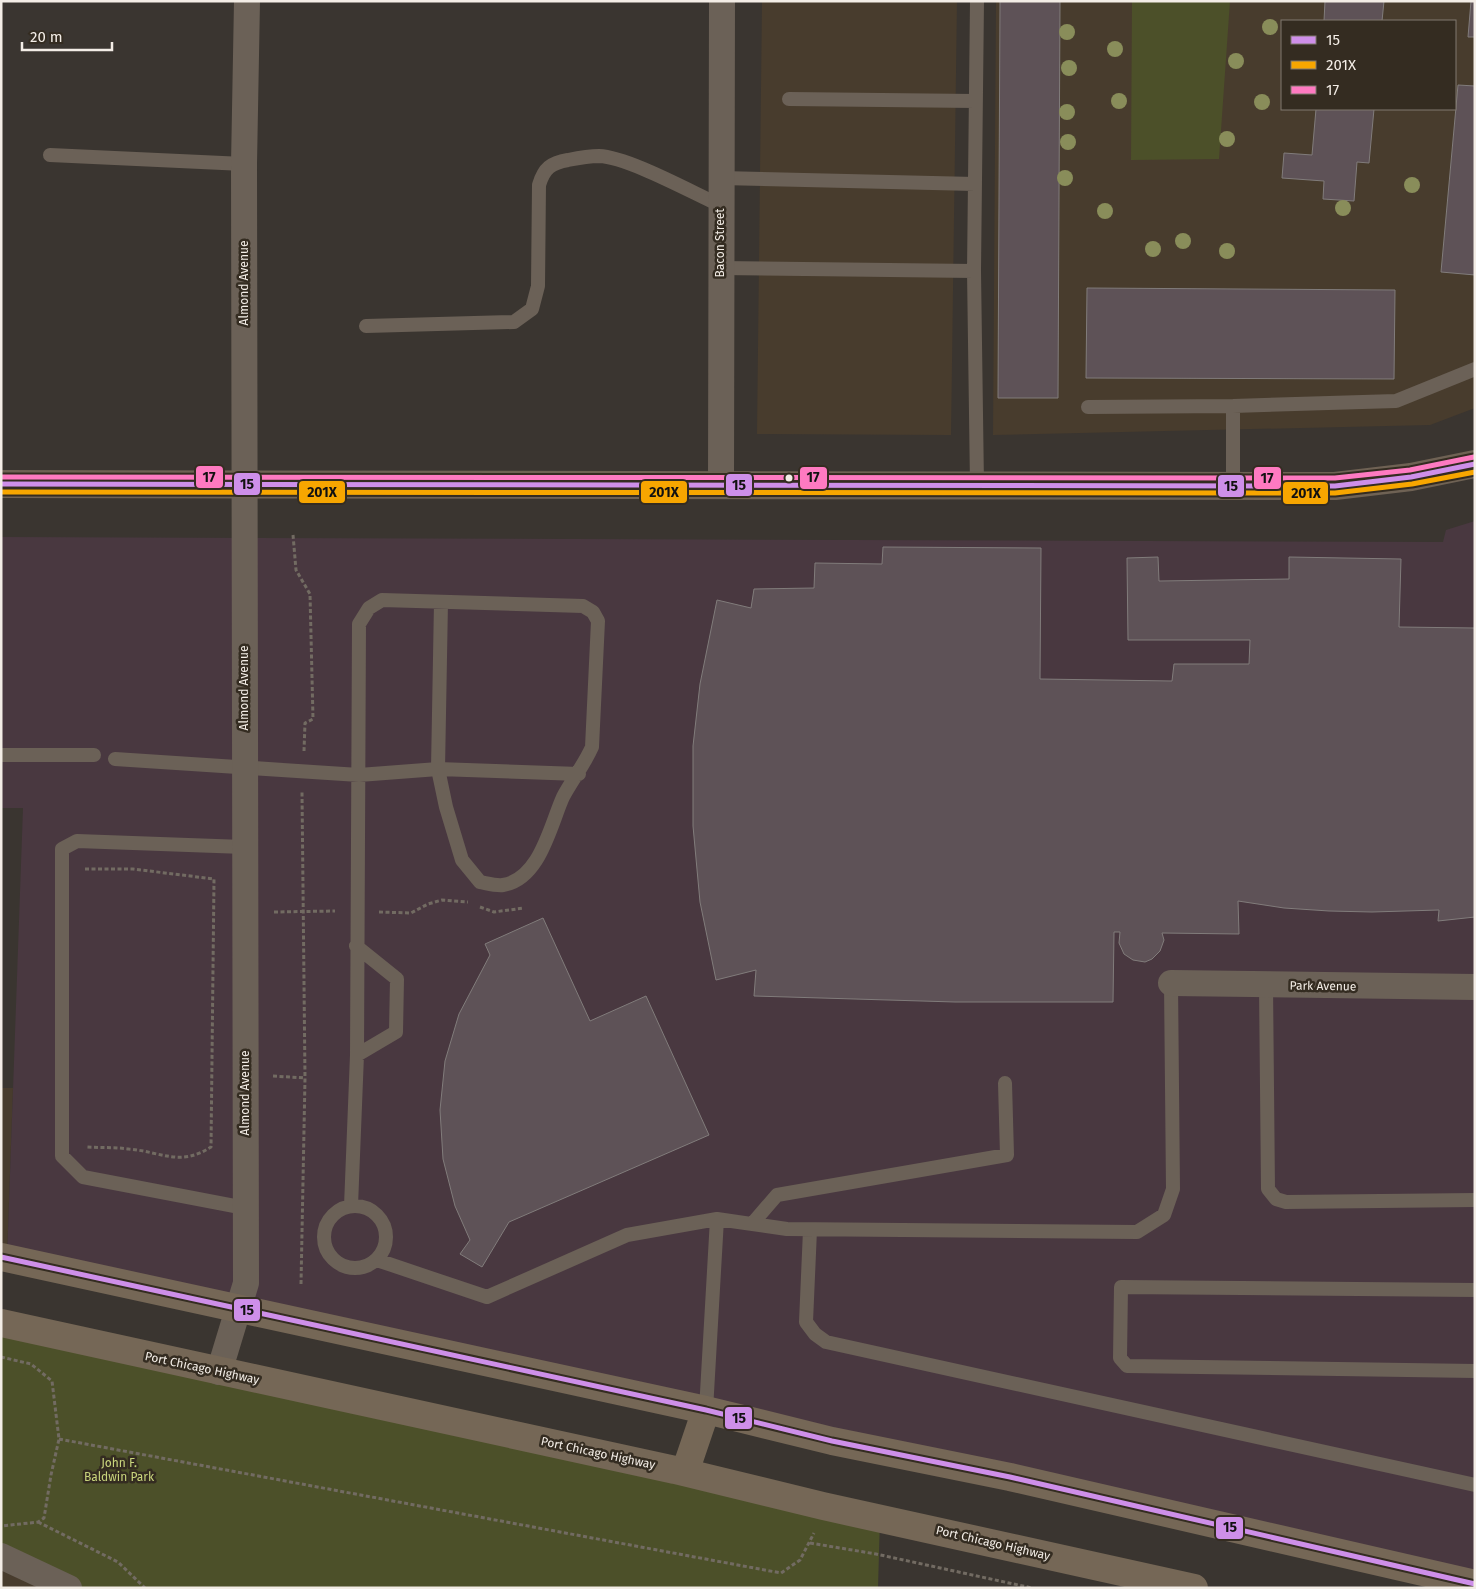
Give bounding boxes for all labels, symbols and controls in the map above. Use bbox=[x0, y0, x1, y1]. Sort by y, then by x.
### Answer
scale bar bbox=[22, 20, 112, 52]
legend bbox=[1281, 20, 1456, 110]
text: 20 m bbox=[30, 28, 63, 46]
text: 15 bbox=[1326, 31, 1340, 49]
text: 201X bbox=[1326, 56, 1357, 74]
text: 17 bbox=[1326, 81, 1339, 99]
street label: Bacon Street bbox=[713, 208, 727, 278]
street label: Almond Avenue bbox=[237, 241, 251, 325]
line badge: 17 bbox=[195, 465, 224, 489]
line badge: 17 bbox=[799, 466, 828, 490]
line badge: 17 bbox=[1253, 466, 1282, 490]
text: 17 bbox=[202, 469, 216, 486]
text: 17 bbox=[806, 469, 820, 486]
text: 17 bbox=[1260, 470, 1274, 487]
line badge: 15 bbox=[233, 472, 261, 496]
line badge: 15 bbox=[725, 473, 753, 497]
unlabelled marker bbox=[784, 473, 794, 483]
line badge: 15 bbox=[1217, 474, 1245, 498]
text: 15 bbox=[240, 476, 254, 493]
text: 15 bbox=[732, 477, 746, 494]
text: 15 bbox=[1224, 478, 1238, 495]
line badge: 201X bbox=[298, 480, 346, 504]
line badge: 201X bbox=[640, 480, 688, 504]
line badge: 201X bbox=[1282, 481, 1329, 505]
text: 201X bbox=[307, 484, 338, 501]
text: 201X bbox=[649, 484, 680, 501]
text: 201X bbox=[1291, 485, 1322, 502]
street label: Almond Avenue bbox=[237, 646, 251, 730]
street label: Park Avenue bbox=[1290, 978, 1356, 994]
street label: Almond Avenue bbox=[238, 1051, 252, 1135]
line badge: 15 bbox=[233, 1298, 261, 1322]
text: 15 bbox=[240, 1302, 254, 1319]
street label: Port Chicago Highway bbox=[144, 1349, 261, 1387]
line badge: 15 bbox=[724, 1406, 753, 1430]
text: 15 bbox=[732, 1410, 746, 1427]
street label: Port Chicago Highway bbox=[540, 1434, 657, 1472]
park label: John F. Baldwin Park bbox=[84, 1456, 155, 1484]
line badge: 15 bbox=[1215, 1516, 1244, 1540]
text: 15 bbox=[1223, 1519, 1237, 1536]
street label: Port Chicago Highway bbox=[935, 1523, 1051, 1563]

